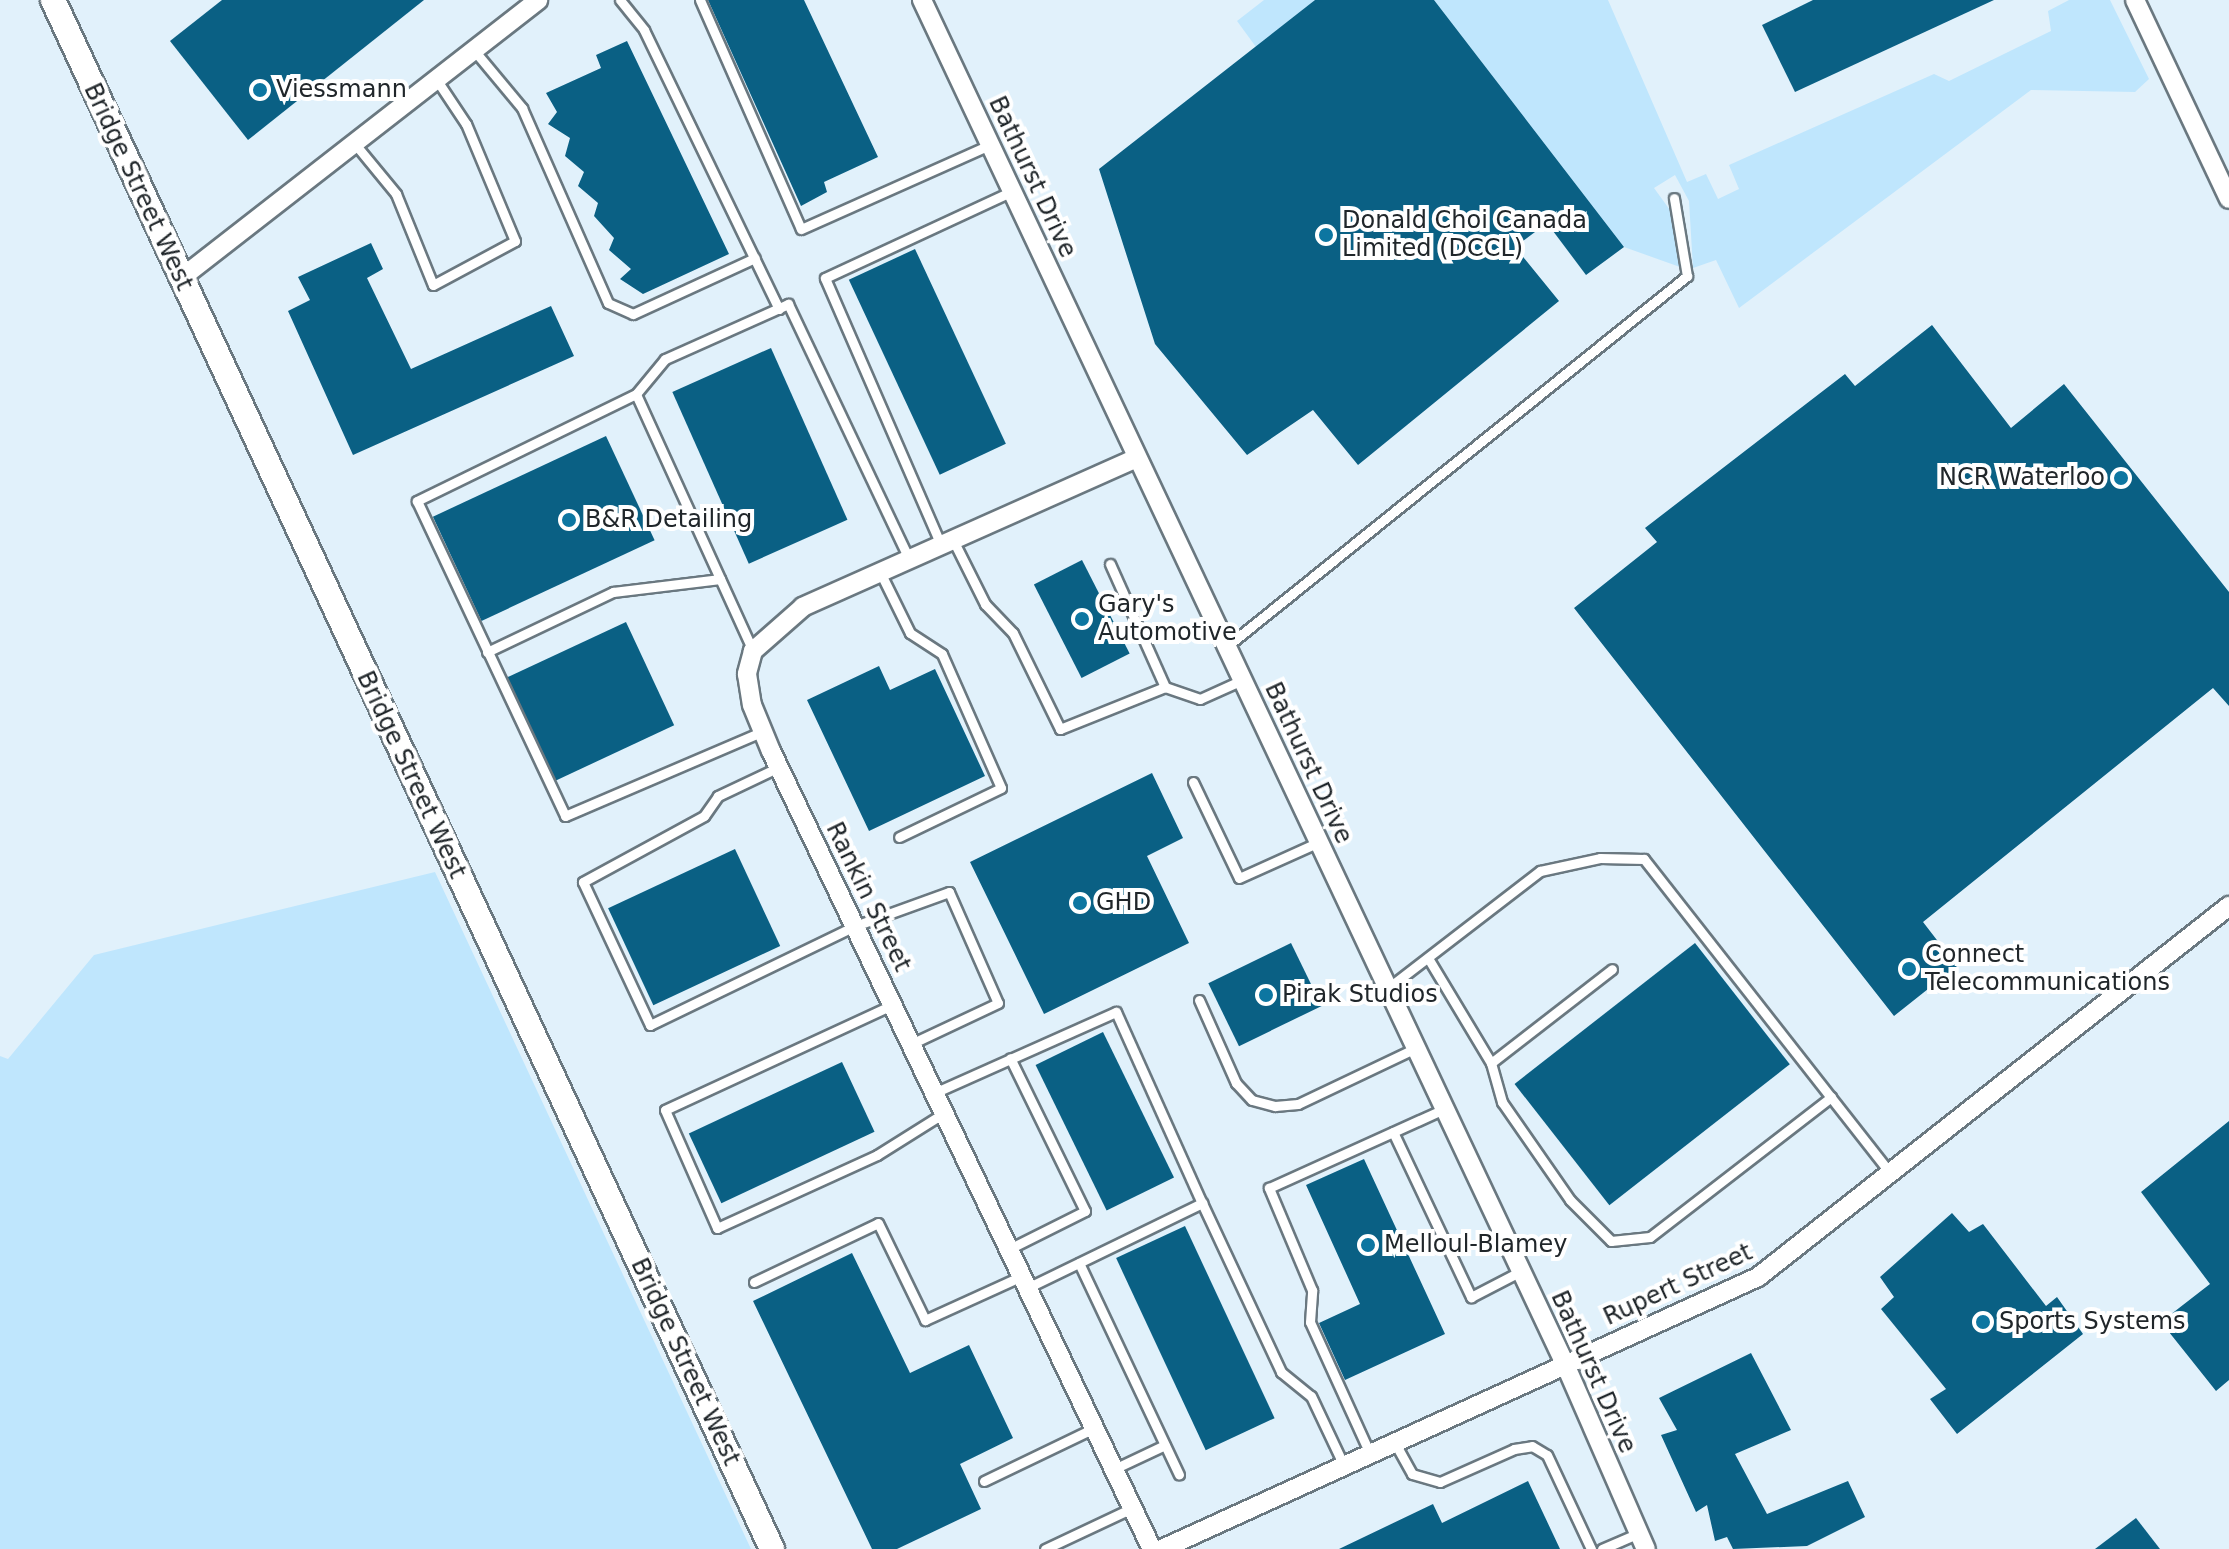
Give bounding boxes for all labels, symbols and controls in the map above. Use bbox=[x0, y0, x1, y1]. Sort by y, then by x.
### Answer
place label: Viessmann bbox=[276, 76, 407, 104]
street label: Bridge Street West bbox=[77, 79, 199, 295]
marker: Viessmann bbox=[251, 81, 269, 99]
street label: Bathurst Drive bbox=[982, 92, 1082, 262]
place label: Donald Choi Canada Limited (DCCL) bbox=[1342, 207, 1587, 263]
marker: Donald Choi Canada Limited (DCCL) bbox=[1317, 226, 1335, 244]
place label: NCR Waterloo bbox=[1939, 464, 2105, 492]
marker: NCR Waterloo bbox=[2112, 469, 2130, 487]
place label: B&R Detailing bbox=[585, 506, 752, 534]
marker: B&R Detailing bbox=[560, 511, 578, 529]
place label: Gary's Automotive bbox=[1098, 591, 1237, 647]
marker: Gary's Automotive bbox=[1073, 610, 1091, 628]
street label: Bridge Street West bbox=[350, 667, 472, 883]
street label: Bathurst Drive bbox=[1258, 678, 1358, 848]
street label: Rankin Street bbox=[819, 818, 917, 976]
place label: GHD bbox=[1096, 889, 1151, 917]
marker: GHD bbox=[1071, 894, 1089, 912]
place label: Connect Telecommunications bbox=[1925, 941, 2170, 997]
marker: Connect Telecommunications bbox=[1900, 960, 1918, 978]
place label: Pirak Studios bbox=[1282, 981, 1438, 1009]
marker: Pirak Studios bbox=[1257, 986, 1275, 1004]
place label: Melloul-Blamey bbox=[1384, 1231, 1567, 1259]
marker: Melloul-Blamey bbox=[1359, 1236, 1377, 1254]
street label: Rupert Street bbox=[1599, 1238, 1757, 1332]
street label: Bridge Street West bbox=[624, 1254, 746, 1470]
street label: Bathurst Drive bbox=[1544, 1286, 1642, 1458]
place label: Sports Systems bbox=[1999, 1308, 2186, 1336]
marker: Sports Systems bbox=[1974, 1313, 1992, 1331]

